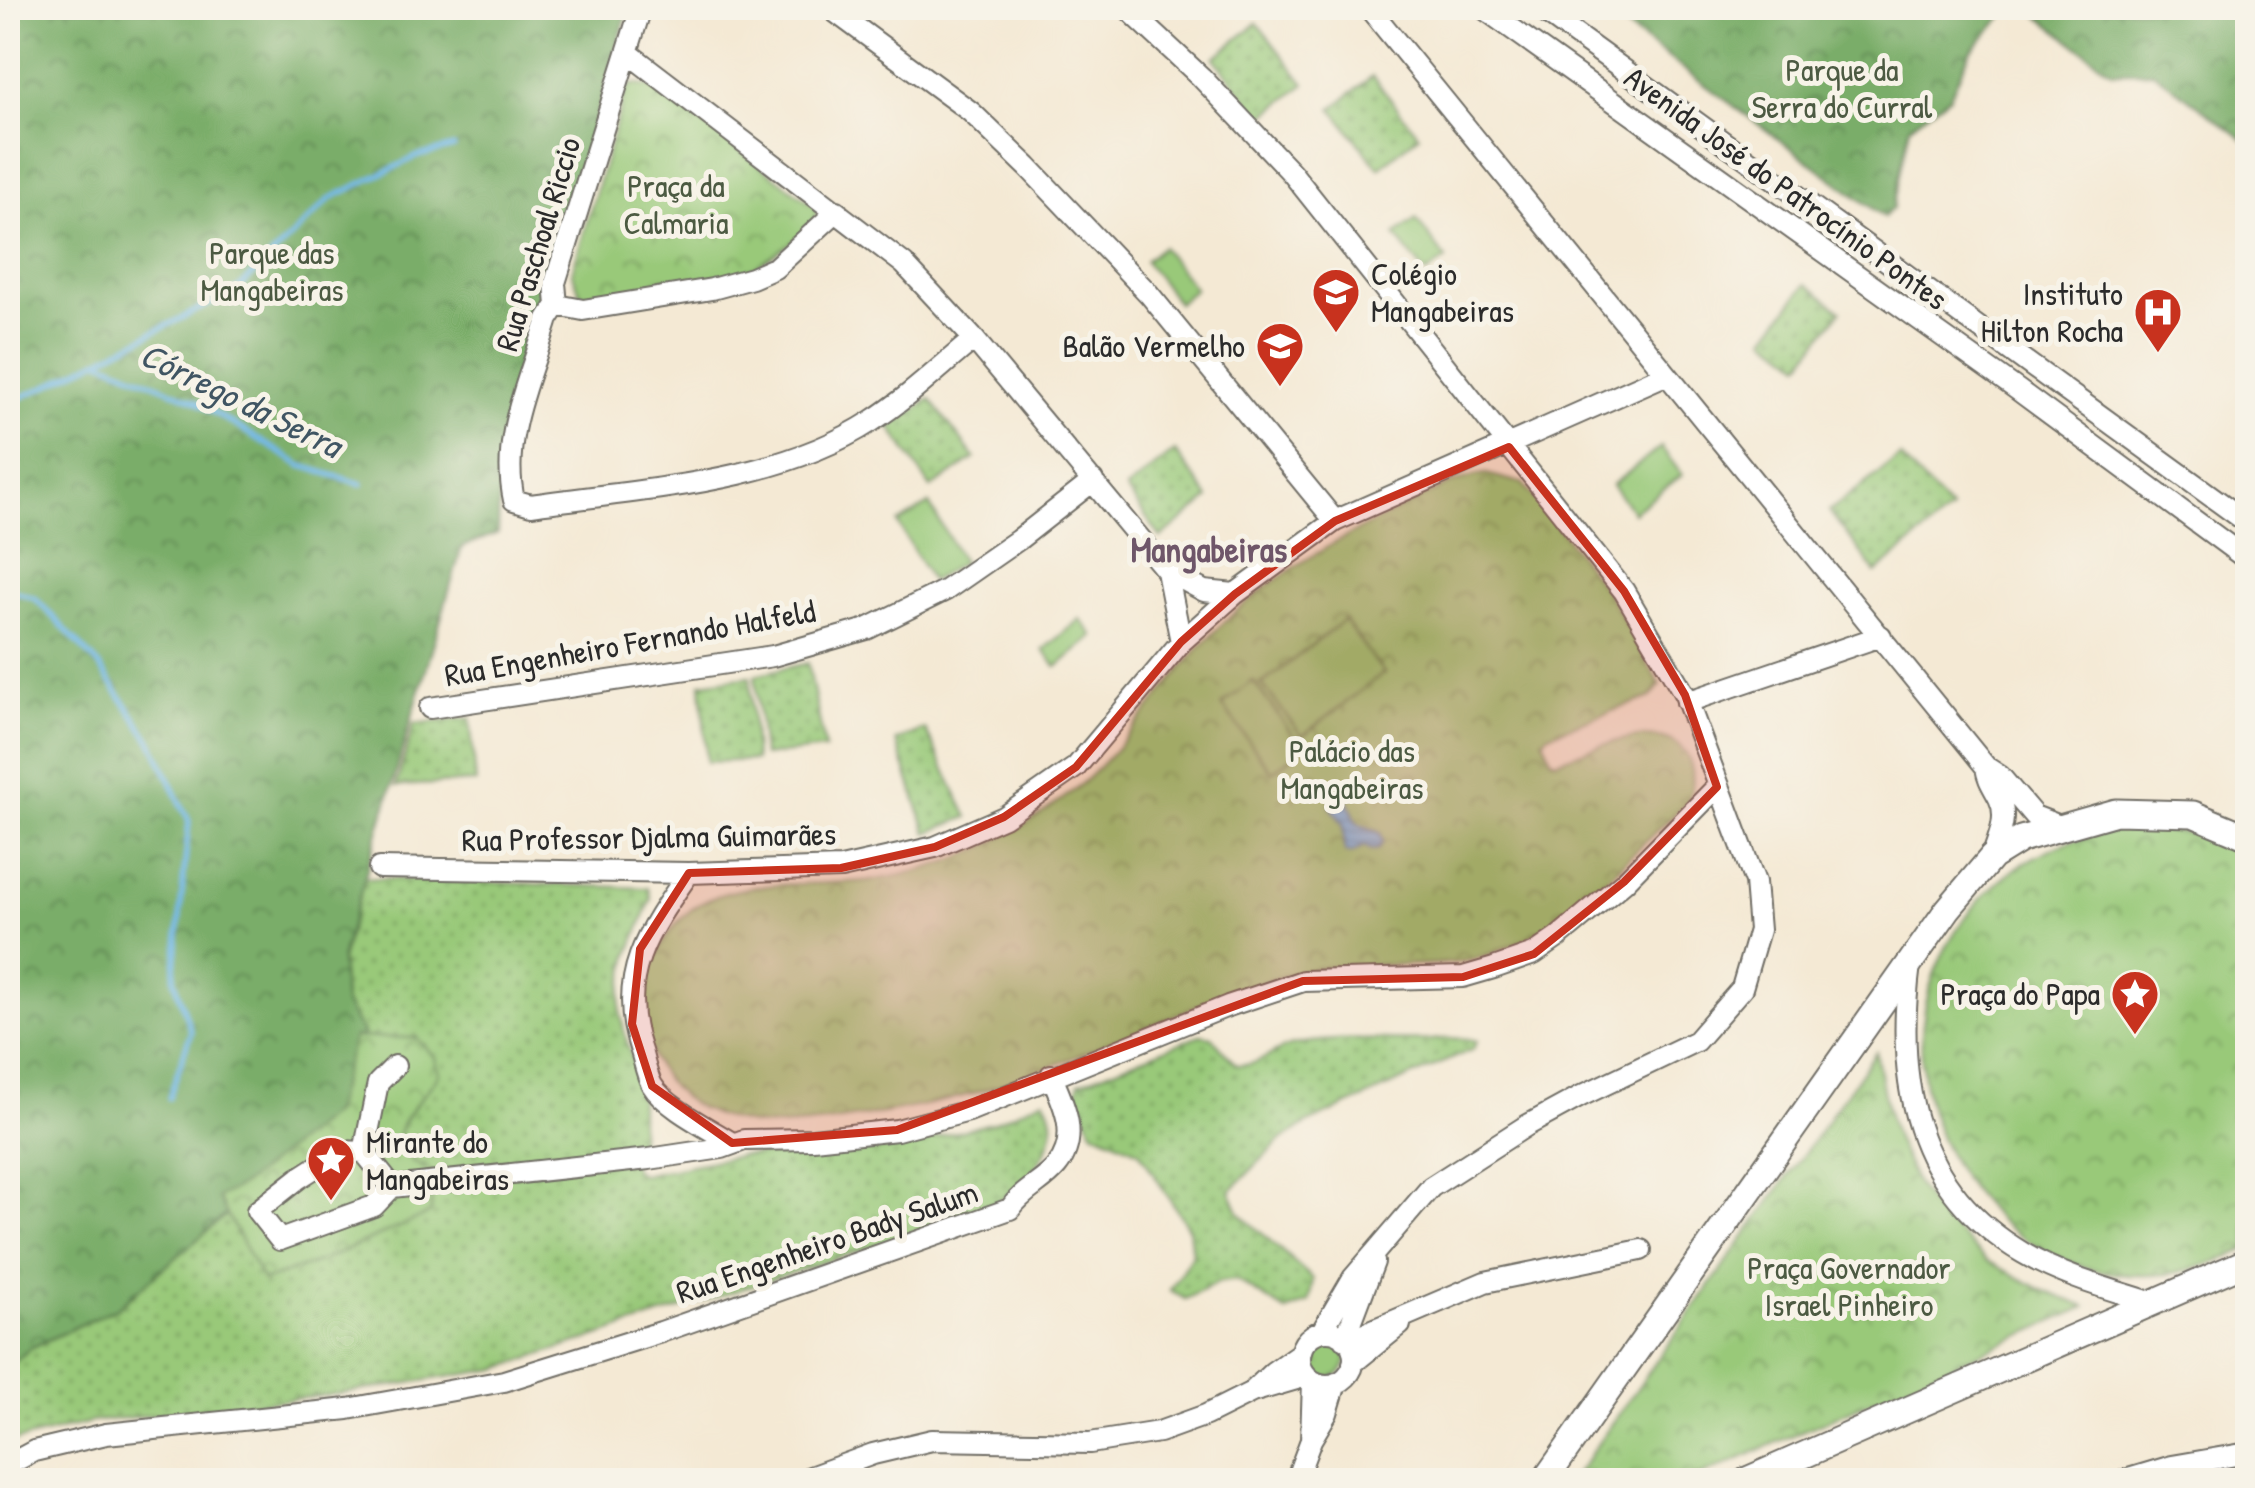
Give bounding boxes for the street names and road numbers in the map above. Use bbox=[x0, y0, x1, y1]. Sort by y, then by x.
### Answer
street label: Avenida José do Patrocínio Pontes bbox=[1616, 56, 1956, 319]
street label: Rua Paschoal Riccio bbox=[485, 132, 590, 356]
street label: Rua Engenheiro Fernando Halfeld bbox=[441, 589, 819, 696]
street label: Rua Professor Djalma Guimarães bbox=[462, 812, 836, 861]
street label: Rua Engenheiro Bady Salum bbox=[671, 1170, 983, 1313]

